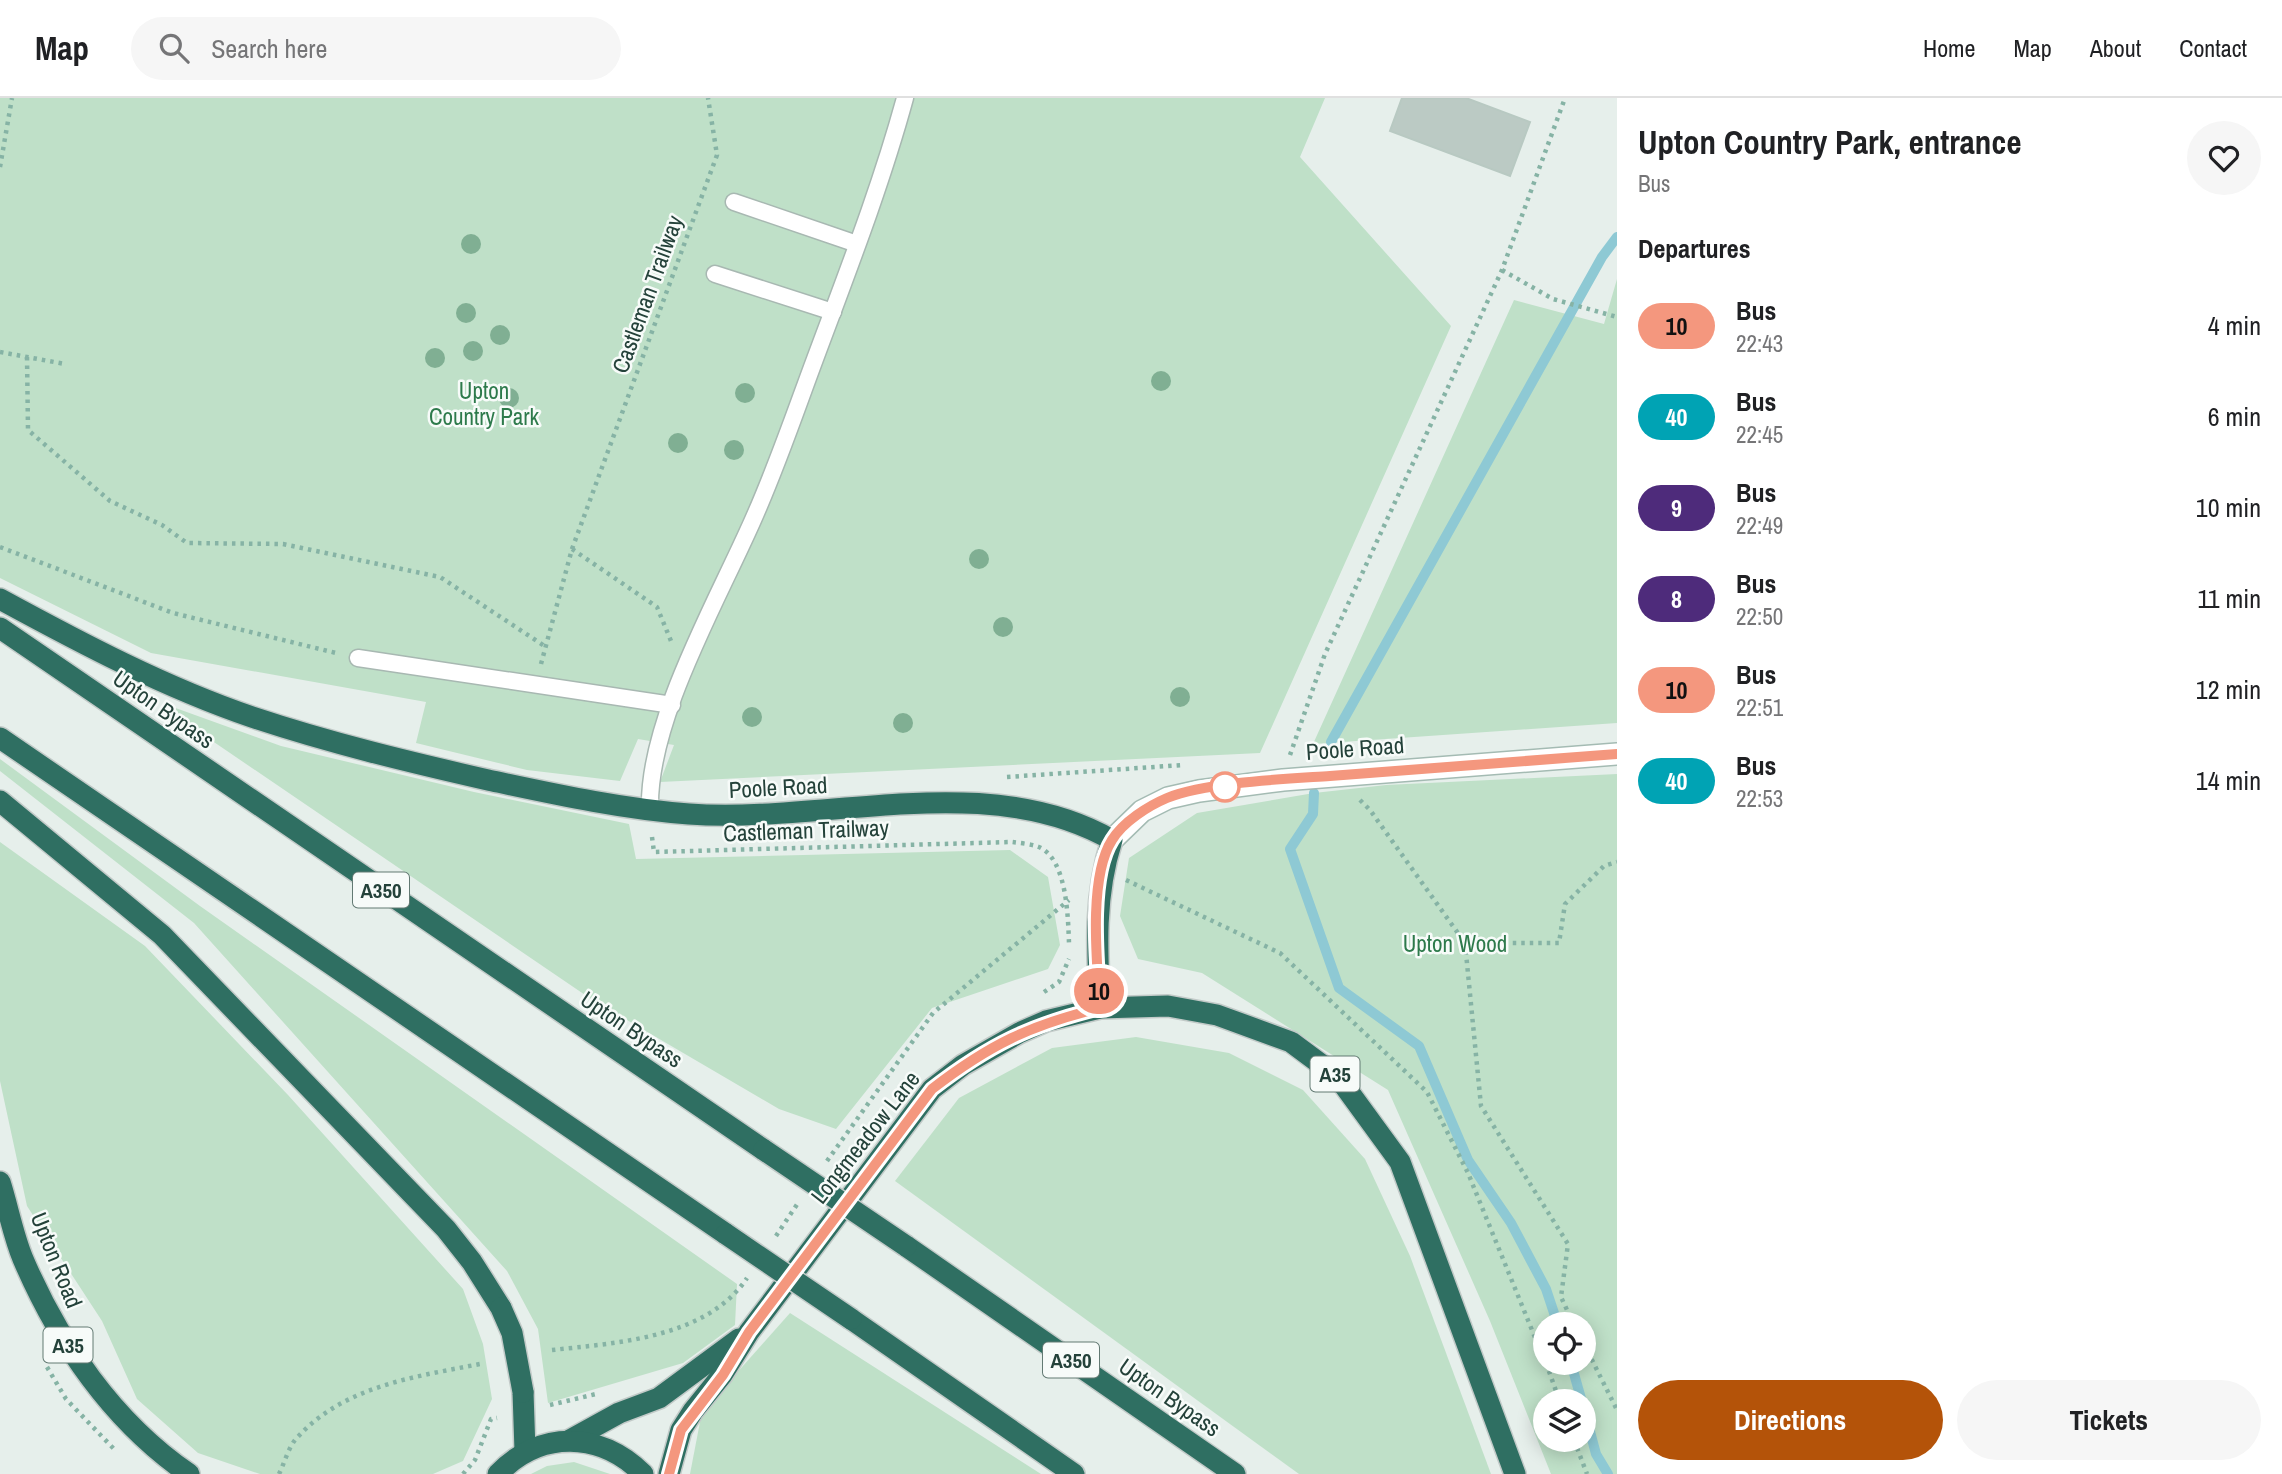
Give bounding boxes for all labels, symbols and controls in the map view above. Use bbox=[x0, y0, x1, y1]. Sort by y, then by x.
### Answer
search box bbox=[131, 17, 621, 80]
text: Map bbox=[35, 26, 89, 70]
icon: search bbox=[155, 29, 193, 67]
text: Search here bbox=[211, 31, 327, 66]
text: Home bbox=[1923, 32, 1975, 64]
text: Map bbox=[2013, 32, 2052, 64]
text: About bbox=[2090, 32, 2141, 64]
text: Contact bbox=[2179, 32, 2247, 64]
text: Upton Country Park, entrance bbox=[1638, 120, 2021, 164]
button: heart bbox=[2187, 121, 2261, 195]
text: Bus bbox=[1638, 168, 1671, 199]
street label: Castleman Trailway bbox=[604, 210, 690, 377]
text: Departures bbox=[1638, 231, 1751, 266]
text: Bus bbox=[1736, 293, 1776, 328]
text: 4 min bbox=[2208, 308, 2261, 343]
text: 10 bbox=[1666, 310, 1687, 342]
text: 22:43 bbox=[1736, 328, 1783, 359]
park label: Upton Country Park bbox=[429, 375, 540, 432]
text: Bus bbox=[1736, 384, 1776, 419]
text: 6 min bbox=[2208, 399, 2261, 434]
text: 40 bbox=[1666, 401, 1687, 433]
text: 22:45 bbox=[1736, 419, 1783, 450]
text: Bus bbox=[1736, 475, 1776, 510]
text: 10 min bbox=[2196, 490, 2261, 525]
text: 9 bbox=[1671, 492, 1682, 524]
text: 22:49 bbox=[1736, 510, 1783, 541]
text: Bus bbox=[1736, 566, 1776, 601]
text: 11 min bbox=[2197, 581, 2261, 616]
text: 8 bbox=[1671, 583, 1682, 615]
text: 22:50 bbox=[1736, 601, 1783, 632]
text: Bus bbox=[1736, 657, 1776, 692]
street label: Upton Bypass bbox=[107, 663, 221, 755]
text: 12 min bbox=[2196, 672, 2261, 707]
text: 10 bbox=[1666, 674, 1687, 706]
text: 22:51 bbox=[1736, 692, 1783, 723]
street label: Poole Road bbox=[1305, 729, 1405, 767]
text: Bus bbox=[1736, 748, 1776, 783]
text: 14 min bbox=[2196, 763, 2261, 798]
text: 40 bbox=[1666, 765, 1687, 797]
street label: Poole Road bbox=[728, 769, 828, 805]
unlabelled marker bbox=[1210, 772, 1240, 802]
text: 22:53 bbox=[1736, 783, 1783, 814]
street label: Castleman Trailway bbox=[723, 812, 890, 848]
road number: A350 bbox=[353, 872, 409, 908]
park label: Upton Wood bbox=[1403, 928, 1507, 959]
line badge: 10 bbox=[1068, 968, 1130, 1014]
text: 10 bbox=[1088, 975, 1110, 1007]
street label: Upton Bypass bbox=[575, 983, 689, 1075]
road number: A35 bbox=[1310, 1056, 1360, 1091]
street label: Longmeadow Lane bbox=[803, 1064, 927, 1210]
street label: Upton Road bbox=[24, 1208, 90, 1312]
map controls bbox=[1533, 1312, 1596, 1452]
button: locate bbox=[1533, 1312, 1596, 1375]
road number: A35 bbox=[43, 1328, 92, 1362]
road number: A350 bbox=[1043, 1342, 1099, 1378]
street label: Upton Bypass bbox=[1113, 1351, 1227, 1443]
button: Directions bbox=[1638, 1380, 1943, 1460]
button: Tickets bbox=[1957, 1380, 2261, 1460]
button: layers bbox=[1533, 1389, 1596, 1452]

